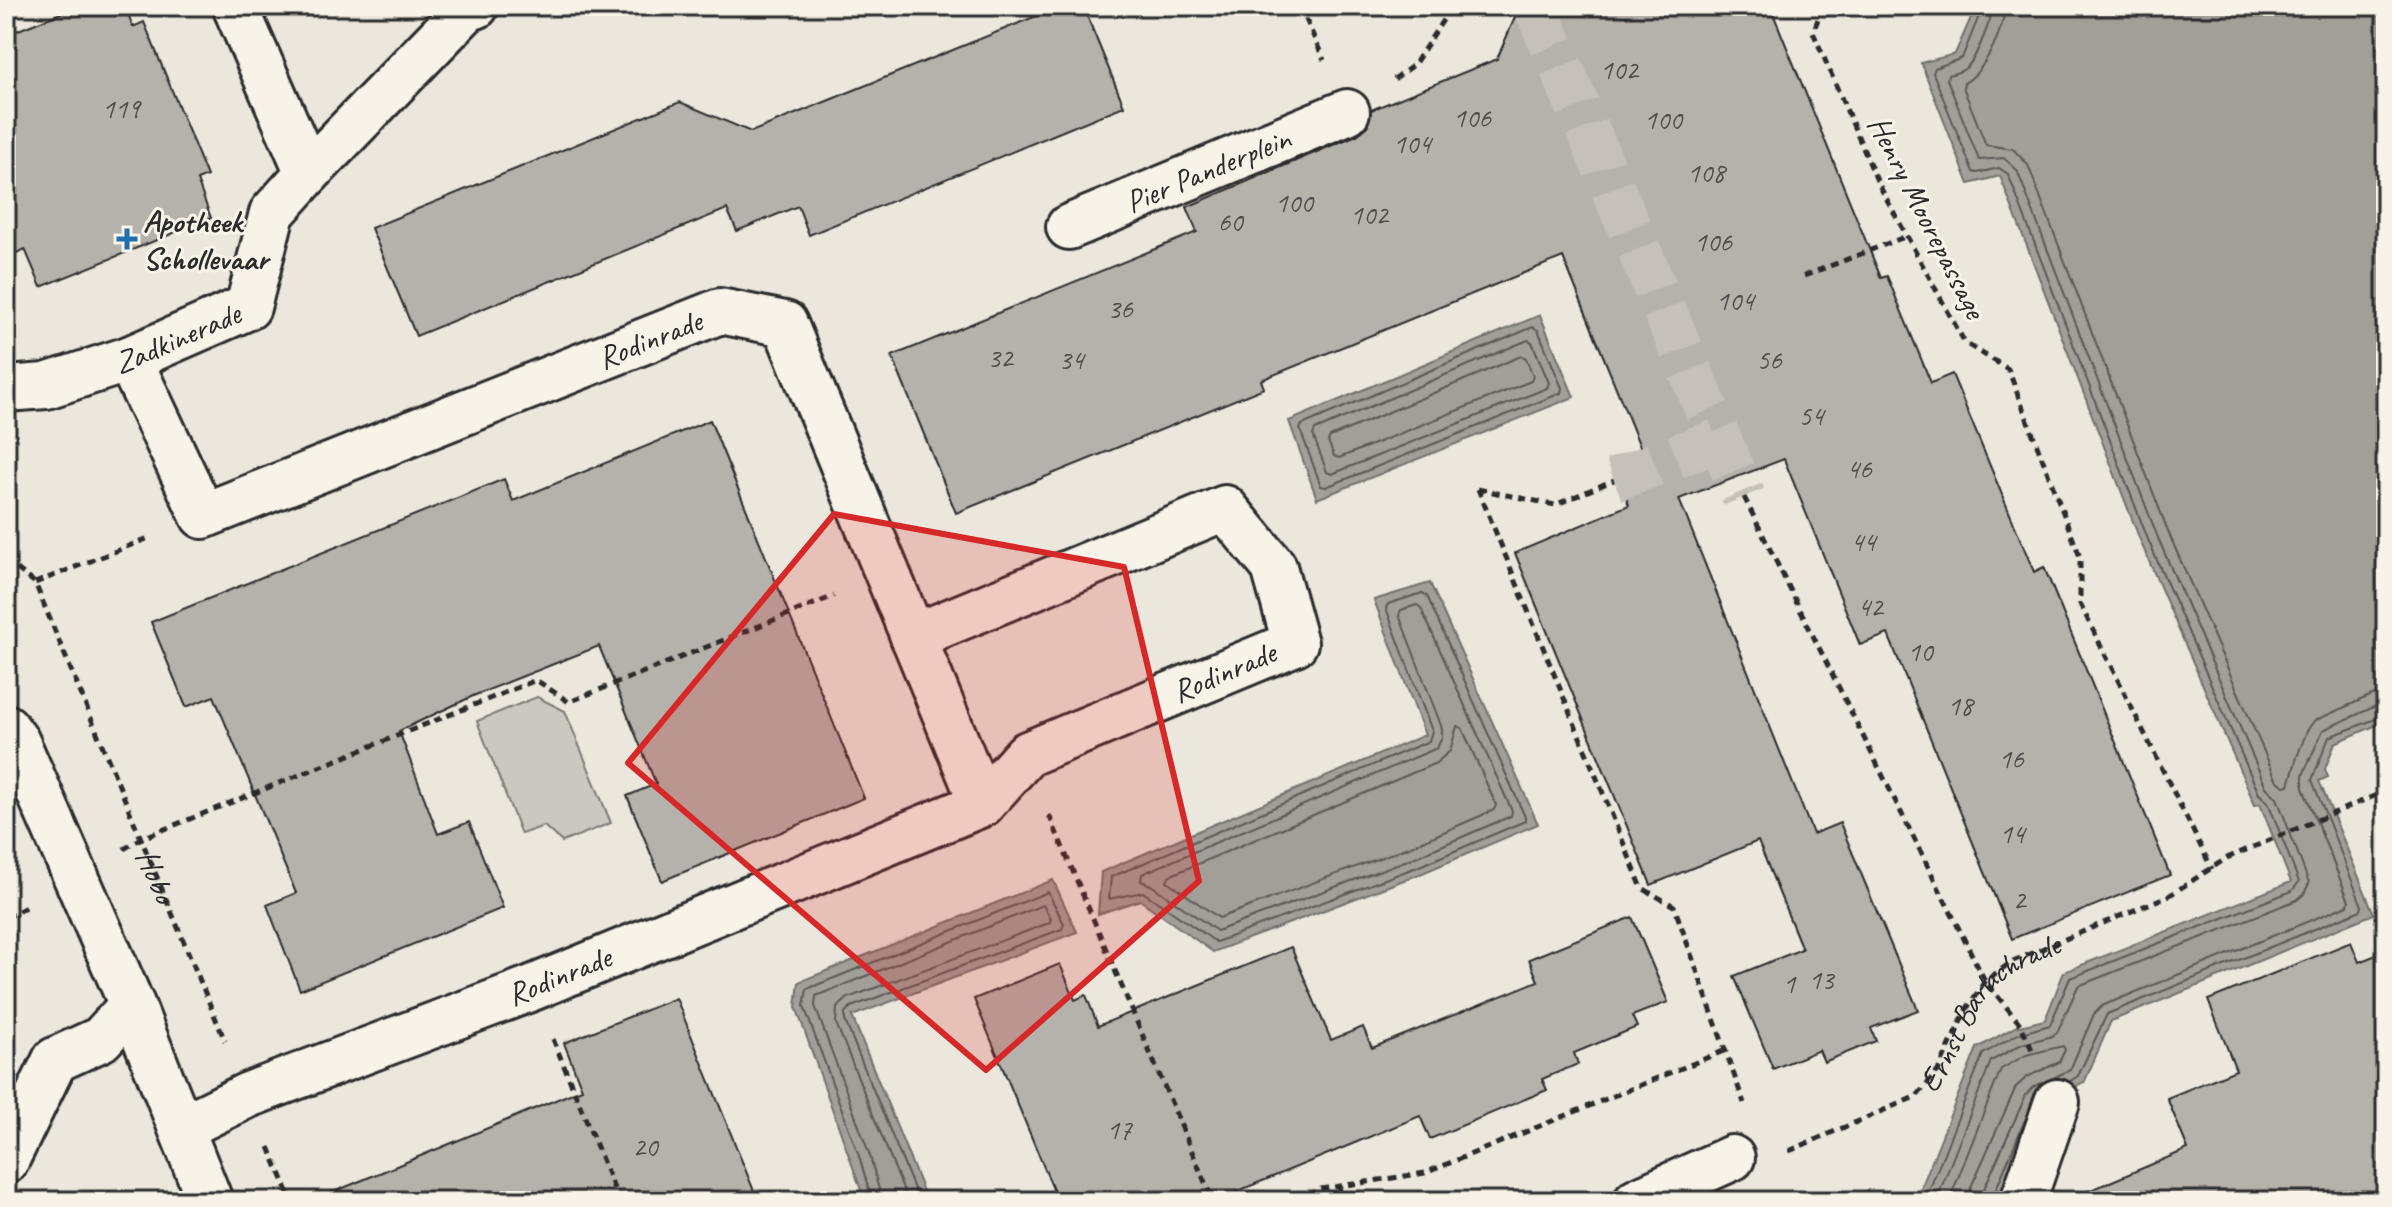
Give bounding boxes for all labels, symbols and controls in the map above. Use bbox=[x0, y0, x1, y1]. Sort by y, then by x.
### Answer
house number: 102 bbox=[1600, 52, 1640, 87]
house number: 119 bbox=[102, 91, 142, 126]
house number: 106 bbox=[1453, 100, 1492, 135]
house number: 100 bbox=[1644, 102, 1684, 137]
street label: Henry Moorepassage bbox=[1858, 109, 1997, 328]
street label: Pier Panderplein bbox=[1119, 117, 1298, 222]
house number: 104 bbox=[1393, 126, 1433, 161]
house number: 108 bbox=[1687, 155, 1727, 190]
house number: 100 bbox=[1275, 185, 1315, 220]
house number: 102 bbox=[1350, 197, 1390, 232]
place label: Apotheek Schollevaar bbox=[143, 201, 272, 279]
house number: 60 bbox=[1217, 204, 1245, 239]
house number: 106 bbox=[1694, 224, 1733, 259]
marker: Apotheek Schollevaar bbox=[118, 230, 136, 248]
house number: 104 bbox=[1716, 283, 1756, 318]
street label: Zadkinerade bbox=[109, 291, 249, 383]
house number: 36 bbox=[1107, 291, 1134, 326]
street label: Rodinrade bbox=[591, 299, 710, 378]
house number: 32 bbox=[987, 340, 1015, 375]
house number: 34 bbox=[1058, 342, 1086, 377]
house number: 56 bbox=[1756, 342, 1783, 377]
house number: 54 bbox=[1798, 398, 1826, 433]
house number: 46 bbox=[1846, 451, 1873, 486]
house number: 44 bbox=[1850, 524, 1878, 559]
house number: 42 bbox=[1857, 589, 1885, 624]
street label: Rodinrade bbox=[1166, 631, 1284, 712]
house number: 10 bbox=[1907, 634, 1935, 669]
house number: 18 bbox=[1947, 688, 1975, 723]
house number: 16 bbox=[1998, 741, 2025, 776]
house number: 14 bbox=[1999, 816, 2027, 851]
street label: Hobo bbox=[127, 843, 187, 912]
house number: 2 bbox=[2013, 882, 2028, 917]
street label: Ernst Barlachrade bbox=[1909, 922, 2068, 1100]
street label: Rodinrade bbox=[501, 936, 619, 1015]
house number: 13 bbox=[1808, 962, 1836, 997]
house number: 1 bbox=[1783, 966, 1797, 1001]
house number: 17 bbox=[1106, 1112, 1133, 1147]
house number: 20 bbox=[632, 1129, 660, 1164]

